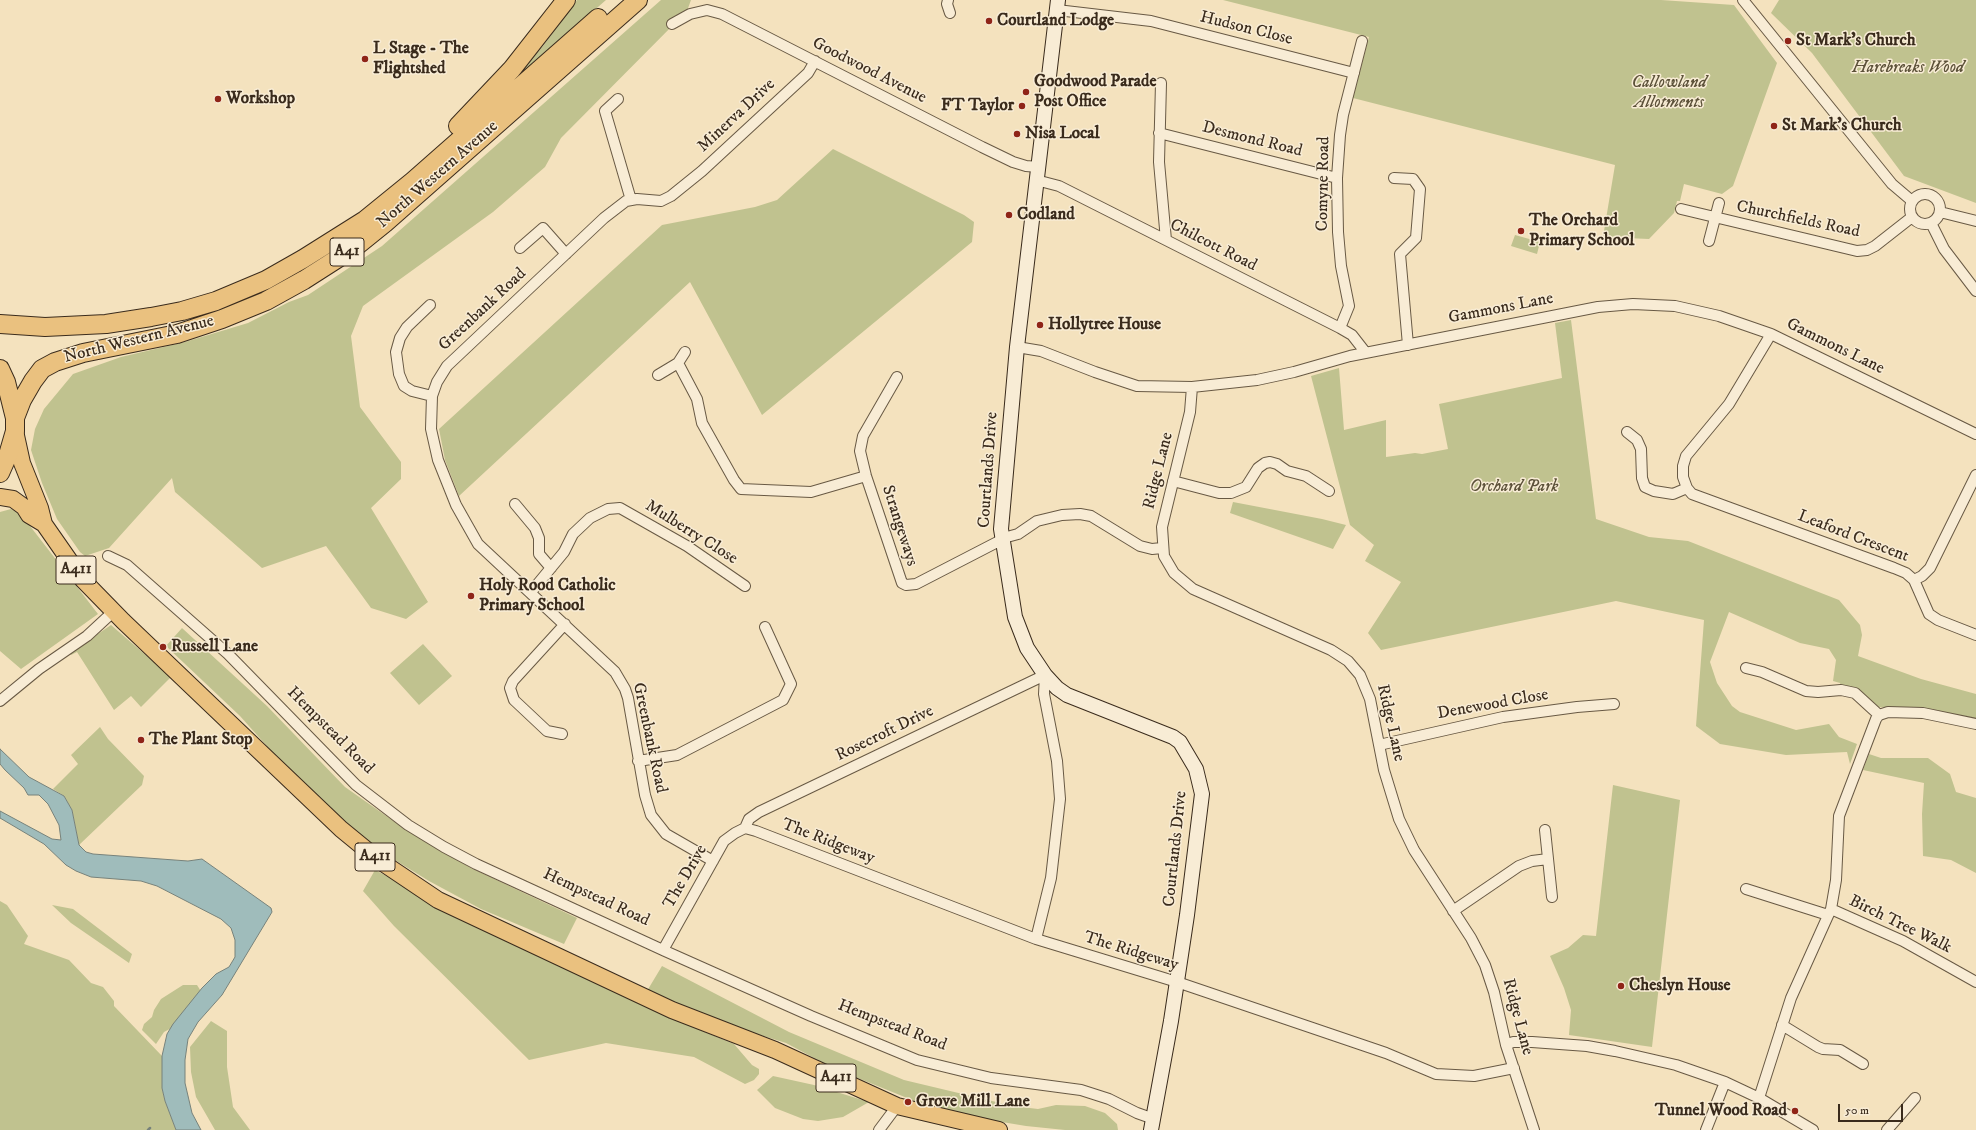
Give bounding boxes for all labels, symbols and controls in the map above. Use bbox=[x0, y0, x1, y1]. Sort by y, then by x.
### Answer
street label: Hudson Close bbox=[1198, 8, 1294, 50]
place label: Courtland Lodge bbox=[997, 11, 1114, 31]
marker: Courtland Lodge bbox=[984, 16, 994, 26]
place label: St Mark's Church bbox=[1796, 31, 1916, 51]
street label: Goodwood Avenue bbox=[809, 33, 929, 109]
marker: St Mark's Church bbox=[1783, 36, 1793, 46]
place label: L Stage - The Flightshed bbox=[373, 39, 469, 79]
marker: L Stage - The Flightshed bbox=[360, 54, 370, 64]
park label: Harebreaks Wood bbox=[1852, 58, 1964, 78]
place label: Goodwood Parade Post Office bbox=[1034, 72, 1157, 112]
park label: Callowland Allotments bbox=[1632, 73, 1706, 113]
street label: Minerva Drive bbox=[694, 75, 780, 157]
marker: Goodwood Parade Post Office bbox=[1021, 87, 1031, 97]
place label: Workshop bbox=[226, 89, 295, 109]
marker: Workshop bbox=[213, 94, 223, 104]
place label: FT Taylor bbox=[941, 96, 1014, 116]
marker: FT Taylor bbox=[1017, 101, 1027, 111]
place label: St Mark’s Church bbox=[1782, 116, 1902, 136]
street label: North Western Avenue bbox=[373, 117, 503, 233]
street label: Desmond Road bbox=[1200, 118, 1304, 162]
marker: St Mark’s Church bbox=[1769, 121, 1779, 131]
place label: Nisa Local bbox=[1025, 124, 1100, 144]
marker: Nisa Local bbox=[1012, 129, 1022, 139]
street label: Comyne Road bbox=[1313, 136, 1335, 232]
street label: Churchfields Road bbox=[1734, 197, 1862, 243]
place label: Codland bbox=[1017, 205, 1075, 225]
marker: Codland bbox=[1004, 210, 1014, 220]
place label: The Orchard Primary School bbox=[1529, 211, 1634, 251]
street label: Chilcott Road bbox=[1166, 215, 1260, 277]
marker: The Orchard Primary School bbox=[1516, 226, 1526, 236]
road number: A41 bbox=[330, 238, 364, 266]
street label: Greenbank Road bbox=[435, 264, 531, 356]
street label: Gammons Lane bbox=[1447, 289, 1555, 329]
street label: North Western Avenue bbox=[62, 311, 216, 369]
place label: Hollytree House bbox=[1048, 315, 1161, 335]
street label: Gammons Lane bbox=[1783, 315, 1887, 379]
marker: Hollytree House bbox=[1035, 320, 1045, 330]
street label: Courtlands Drive bbox=[975, 411, 1003, 529]
street label: Ridge Lane bbox=[1140, 430, 1178, 512]
park label: Orchard Park bbox=[1470, 477, 1558, 497]
street label: Strangeways bbox=[876, 483, 922, 569]
street label: Mulberry Close bbox=[641, 496, 741, 570]
street label: Leaford Crescent bbox=[1795, 506, 1911, 568]
road number: A411 bbox=[56, 556, 96, 584]
place label: Holy Rood Catholic Primary School bbox=[479, 576, 616, 616]
marker: Holy Rood Catholic Primary School bbox=[466, 591, 476, 601]
place label: Russell Lane bbox=[171, 637, 258, 657]
marker: Russell Lane bbox=[158, 642, 168, 652]
street label: Greenbank Road bbox=[627, 681, 671, 795]
street label: Ridge Lane bbox=[1371, 682, 1409, 764]
street label: Hempstead Road bbox=[282, 683, 378, 779]
street label: Denewood Close bbox=[1436, 685, 1550, 725]
street label: Rosecroft Drive bbox=[833, 702, 937, 766]
place label: The Plant Stop bbox=[149, 730, 253, 750]
marker: The Plant Stop bbox=[136, 735, 146, 745]
street label: Courtlands Drive bbox=[1160, 790, 1192, 908]
street label: The Ridgeway bbox=[779, 815, 877, 869]
street label: The Drive bbox=[660, 841, 712, 913]
road number: A411 bbox=[355, 843, 395, 871]
street label: Hempstead Road bbox=[540, 864, 652, 932]
street label: Birch Tree Walk bbox=[1845, 891, 1955, 959]
street label: The Ridgeway bbox=[1081, 928, 1181, 976]
street label: Ridge Lane bbox=[1497, 976, 1537, 1058]
place label: Cheslyn House bbox=[1629, 976, 1731, 996]
marker: Cheslyn House bbox=[1616, 981, 1626, 991]
street label: Hempstead Road bbox=[835, 996, 949, 1056]
road number: A411 bbox=[816, 1064, 856, 1092]
place label: Grove Mill Lane bbox=[916, 1092, 1030, 1112]
scale bar bbox=[1840, 1096, 1905, 1122]
marker: Grove Mill Lane bbox=[903, 1097, 913, 1107]
place label: Tunnel Wood Road bbox=[1655, 1101, 1787, 1121]
text: 50 m bbox=[1845, 1103, 1869, 1118]
marker: Tunnel Wood Road bbox=[1790, 1106, 1800, 1116]

